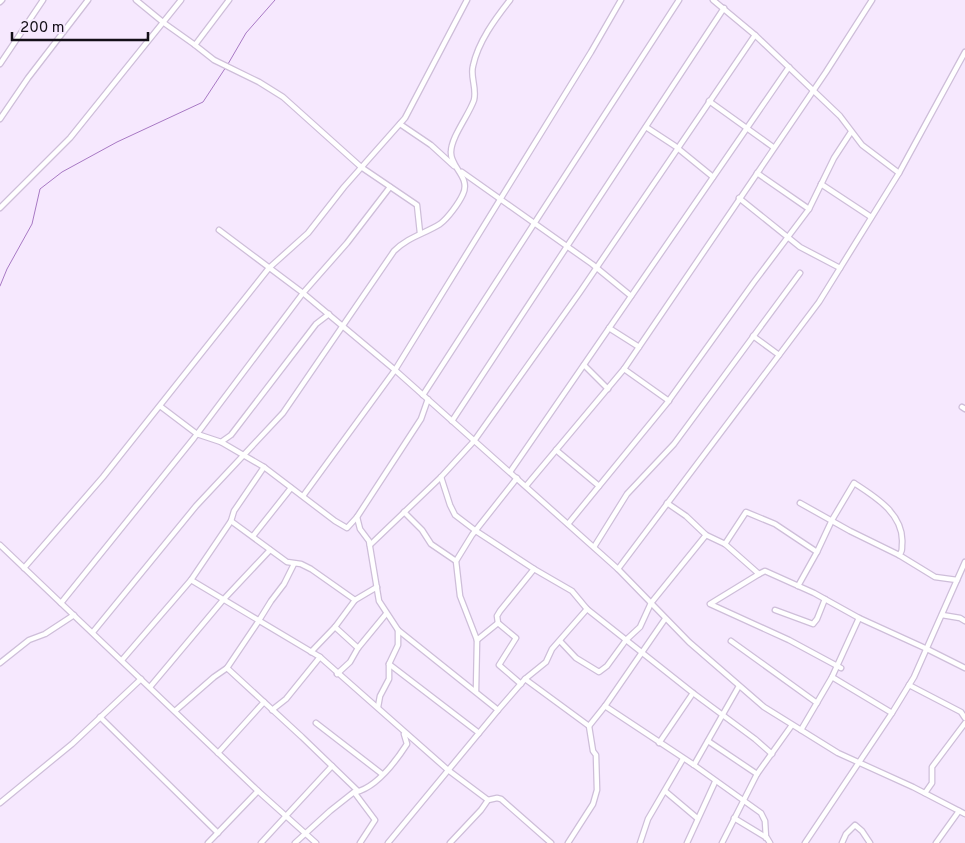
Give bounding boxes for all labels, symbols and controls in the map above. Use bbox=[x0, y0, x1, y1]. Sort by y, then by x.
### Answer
scale bar bbox=[12, 10, 149, 42]
text: 200 m bbox=[20, 19, 65, 38]

